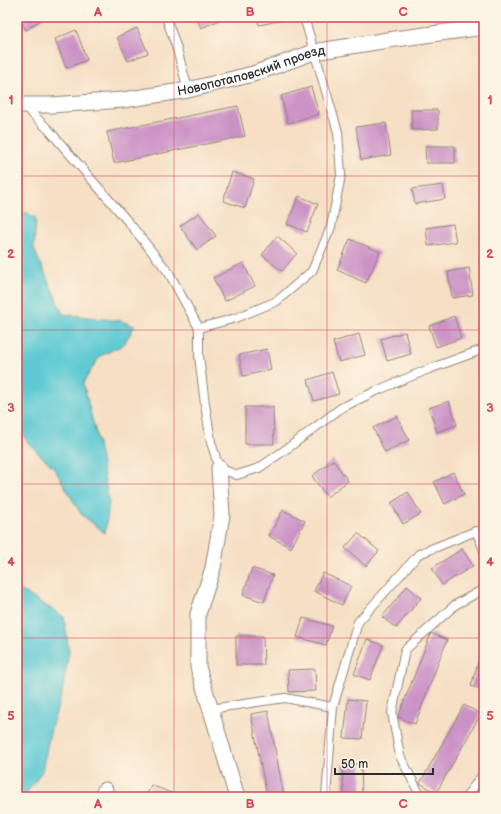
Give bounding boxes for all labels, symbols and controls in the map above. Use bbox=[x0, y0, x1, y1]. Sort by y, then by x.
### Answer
text: A bbox=[93, 4, 102, 20]
text: B bbox=[245, 4, 255, 20]
text: C bbox=[398, 4, 408, 20]
street label: Новопотаповский проезд bbox=[176, 42, 326, 100]
text: 1 bbox=[8, 92, 14, 108]
text: 1 bbox=[487, 92, 493, 108]
text: 2 bbox=[7, 246, 15, 262]
text: 2 bbox=[486, 246, 494, 262]
text: 3 bbox=[7, 400, 15, 416]
text: 3 bbox=[486, 400, 494, 416]
text: 4 bbox=[7, 554, 15, 570]
text: 4 bbox=[486, 554, 494, 570]
text: 5 bbox=[7, 708, 15, 724]
text: 5 bbox=[486, 708, 494, 724]
scale bar bbox=[335, 750, 433, 776]
text: 50 m bbox=[341, 757, 368, 772]
text: A bbox=[93, 796, 102, 812]
text: B bbox=[245, 796, 255, 812]
text: C bbox=[398, 796, 408, 812]

